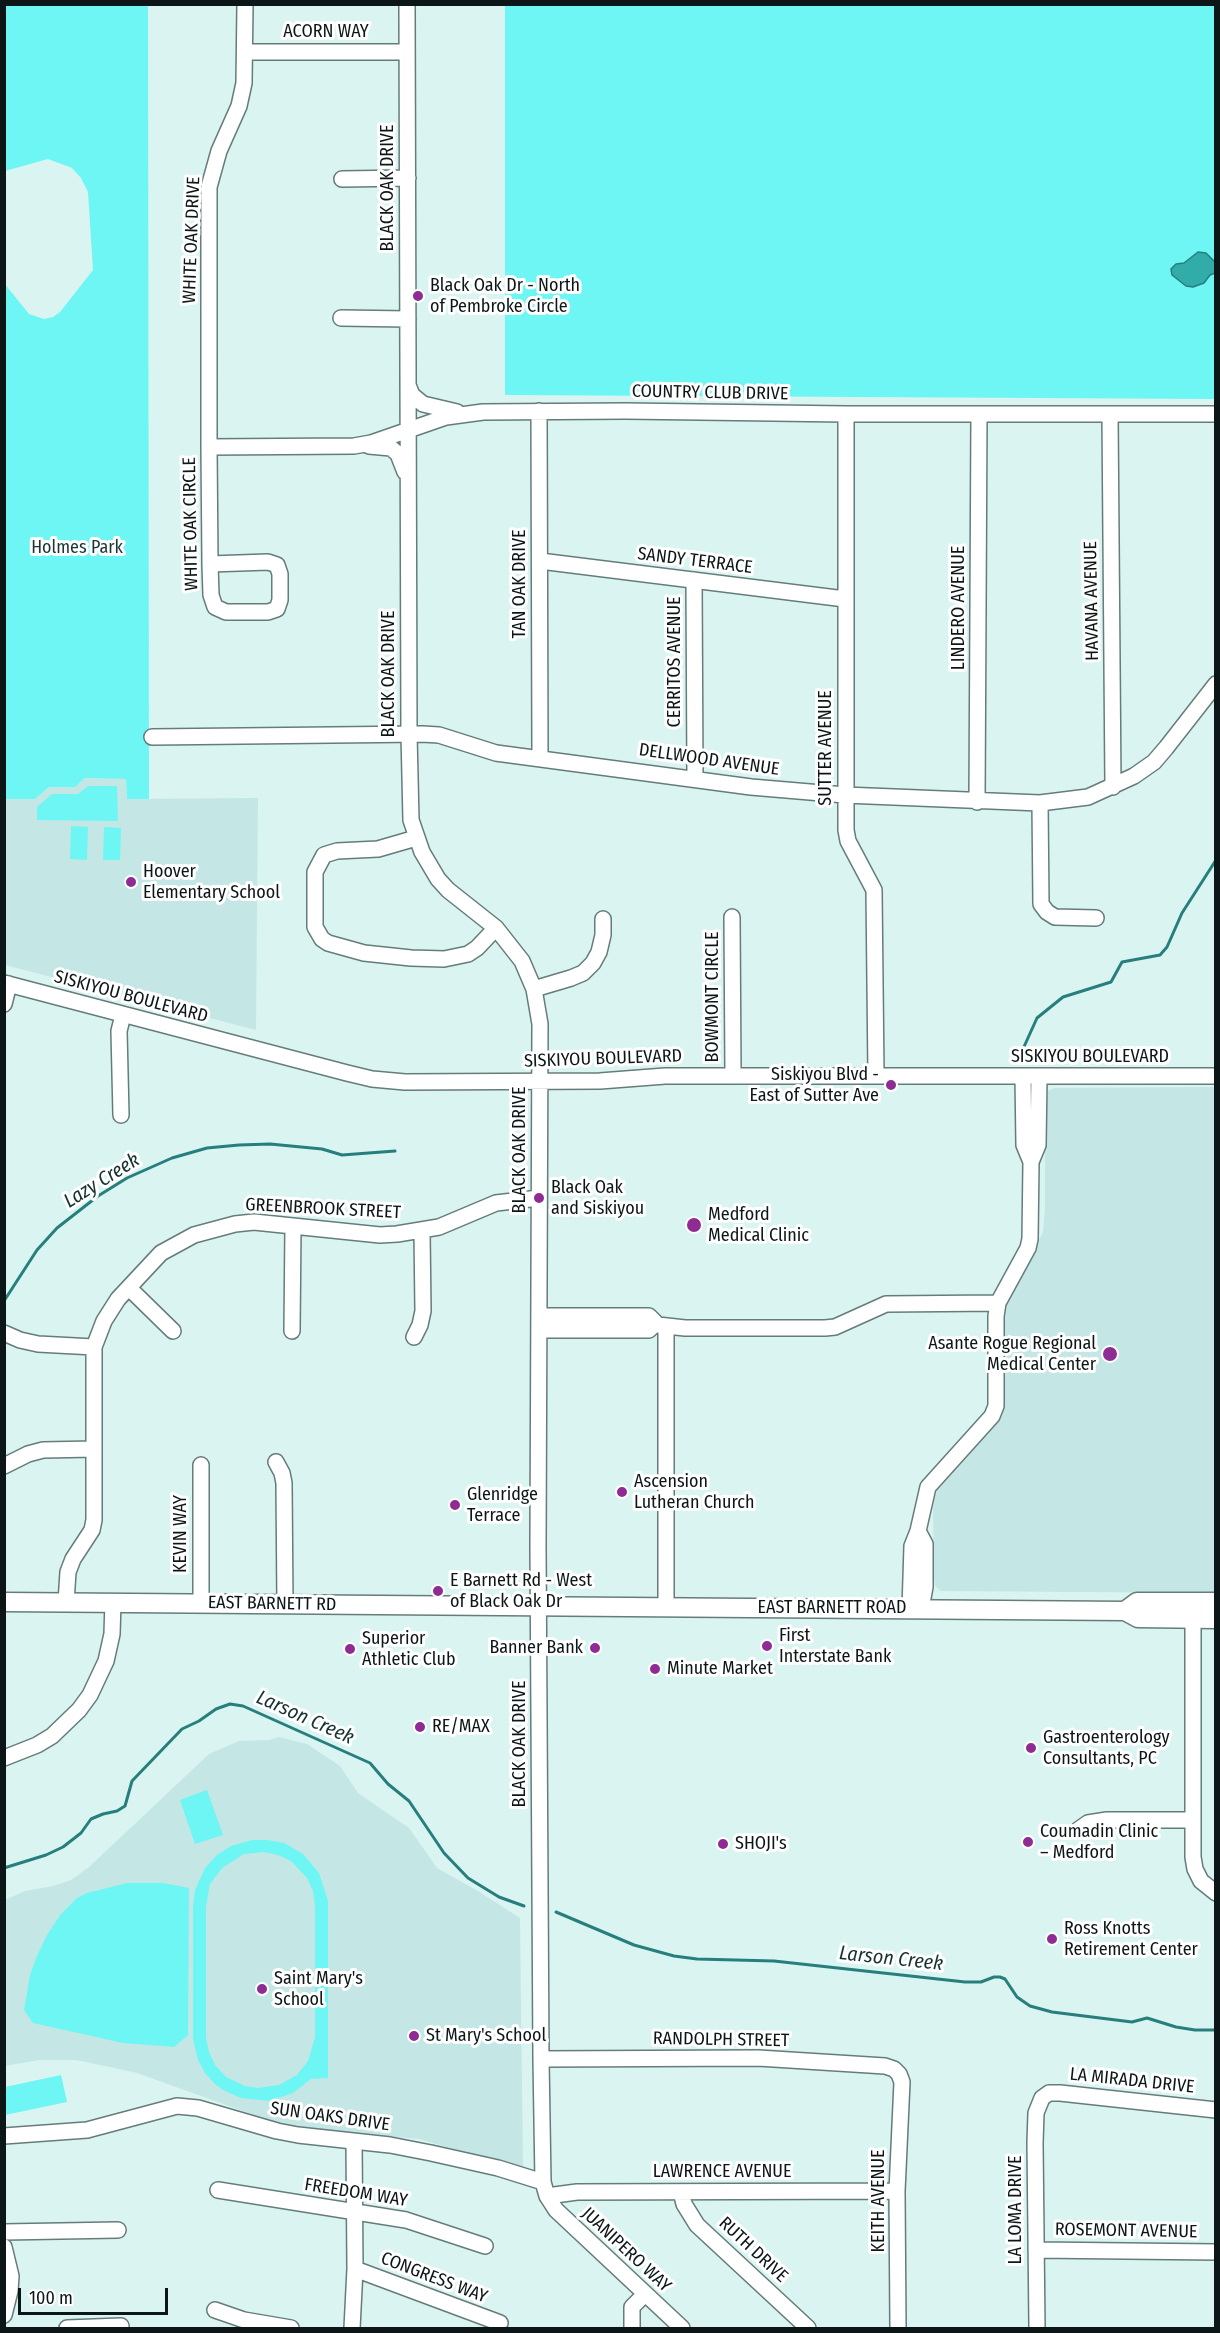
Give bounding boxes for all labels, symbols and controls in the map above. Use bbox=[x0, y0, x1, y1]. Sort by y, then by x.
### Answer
street label: ACORN WAY bbox=[283, 21, 369, 43]
street label: BLACK OAK DRIVE bbox=[377, 125, 399, 251]
street label: WHITE OAK DRIVE bbox=[179, 176, 205, 304]
place label: Black Oak Dr - North of Pembroke Circle bbox=[430, 275, 580, 318]
marker: Black Oak Dr - North of Pembroke Circle bbox=[411, 289, 425, 303]
street label: COUNTRY CLUB DRIVE bbox=[632, 381, 788, 405]
street label: WHITE OAK CIRCLE bbox=[179, 457, 203, 591]
street label: TAN OAK DRIVE bbox=[509, 530, 531, 638]
park label: Holmes Park bbox=[31, 537, 123, 559]
street label: HAVANA AVENUE bbox=[1080, 541, 1104, 661]
street label: SANDY TERRACE bbox=[636, 543, 754, 579]
street label: LINDERO AVENUE bbox=[948, 546, 970, 670]
street label: CERRITOS AVENUE bbox=[664, 597, 686, 727]
street label: BLACK OAK DRIVE bbox=[378, 611, 400, 737]
street label: SUTTER AVENUE bbox=[815, 690, 837, 806]
street label: DELLWOOD AVENUE bbox=[637, 739, 781, 781]
place label: Hoover Elementary School bbox=[143, 861, 280, 904]
marker: Hoover Elementary School bbox=[124, 875, 138, 889]
street label: BOWMONT CIRCLE bbox=[702, 931, 724, 1063]
street label: SISKIYOU BOULEVARD bbox=[52, 966, 210, 1028]
street label: SISKIYOU BOULEVARD bbox=[524, 1045, 682, 1073]
street label: SISKIYOU BOULEVARD bbox=[1011, 1046, 1169, 1068]
place label: Siskiyou Blvd - East of Sutter Ave bbox=[750, 1064, 879, 1106]
marker: Siskiyou Blvd - East of Sutter Ave bbox=[884, 1078, 898, 1092]
street label: BLACK OAK DRIVE bbox=[509, 1087, 531, 1213]
water label: Lazy Creek bbox=[60, 1148, 144, 1214]
place label: Black Oak and Siskiyou bbox=[551, 1177, 644, 1220]
marker: Black Oak and Siskiyou bbox=[532, 1191, 546, 1205]
street label: GREENBROOK STREET bbox=[245, 1194, 401, 1224]
place label: Medford Medical Clinic bbox=[708, 1204, 809, 1246]
marker: Medford Medical Clinic bbox=[685, 1216, 703, 1234]
place label: Asante Rogue Regional Medical Center bbox=[928, 1333, 1096, 1376]
marker: Asante Rogue Regional Medical Center bbox=[1101, 1345, 1119, 1363]
place label: Ascension Lutheran Church bbox=[634, 1471, 754, 1514]
place label: Glenridge Terrace bbox=[467, 1484, 538, 1526]
marker: Ascension Lutheran Church bbox=[615, 1485, 629, 1499]
street label: KEVIN WAY bbox=[170, 1495, 192, 1573]
marker: Glenridge Terrace bbox=[448, 1498, 462, 1512]
place label: E Barnett Rd - West of Black Oak Dr bbox=[450, 1570, 592, 1612]
marker: E Barnett Rd - West of Black Oak Dr bbox=[431, 1584, 445, 1598]
street label: EAST BARNETT RD bbox=[208, 1592, 336, 1616]
street label: EAST BARNETT ROAD bbox=[757, 1597, 907, 1619]
place label: First Interstate Bank bbox=[779, 1625, 891, 1668]
place label: Superior Athletic Club bbox=[362, 1628, 455, 1670]
place label: Banner Bank bbox=[489, 1637, 583, 1659]
marker: First Interstate Bank bbox=[760, 1639, 774, 1653]
marker: Banner Bank bbox=[588, 1641, 602, 1655]
marker: Superior Athletic Club bbox=[343, 1642, 357, 1656]
place label: Minute Market bbox=[667, 1658, 773, 1680]
marker: Minute Market bbox=[648, 1662, 662, 1676]
street label: BLACK OAK DRIVE bbox=[509, 1681, 531, 1807]
water label: Larson Creek bbox=[252, 1686, 358, 1750]
place label: RE/MAX bbox=[432, 1716, 490, 1738]
marker: RE/MAX bbox=[413, 1720, 427, 1734]
place label: Gastroenterology Consultants, PC bbox=[1043, 1727, 1170, 1770]
marker: Gastroenterology Consultants, PC bbox=[1024, 1741, 1038, 1755]
place label: Coumadin Clinic – Medford bbox=[1040, 1821, 1158, 1864]
place label: SHOJI's bbox=[735, 1833, 787, 1855]
marker: Coumadin Clinic – Medford bbox=[1021, 1835, 1035, 1849]
marker: SHOJI's bbox=[716, 1837, 730, 1851]
place label: Ross Knotts Retirement Center bbox=[1064, 1918, 1198, 1960]
marker: Ross Knotts Retirement Center bbox=[1045, 1932, 1059, 1946]
water label: Larson Creek bbox=[838, 1942, 944, 1976]
place label: Saint Mary's School bbox=[274, 1968, 363, 2010]
marker: Saint Mary's School bbox=[255, 1982, 269, 1996]
place label: St Mary's School bbox=[426, 2025, 546, 2047]
street label: RANDOLPH STREET bbox=[653, 2028, 789, 2052]
marker: St Mary's School bbox=[407, 2029, 421, 2043]
street label: LA MIRADA DRIVE bbox=[1069, 2064, 1195, 2098]
street label: SUN OAKS DRIVE bbox=[269, 2098, 391, 2136]
street label: KEITH AVENUE bbox=[868, 2150, 890, 2252]
street label: LA LOMA DRIVE bbox=[1005, 2155, 1027, 2265]
street label: LAWRENCE AVENUE bbox=[653, 2161, 791, 2183]
street label: FREEDOM WAY bbox=[303, 2174, 409, 2212]
street label: JUANIPERO WAY bbox=[577, 2203, 675, 2297]
street label: RUTH DRIVE bbox=[714, 2213, 792, 2287]
street label: ROSEMONT AVENUE bbox=[1055, 2219, 1197, 2243]
street label: CONGRESS WAY bbox=[378, 2248, 490, 2308]
scale bar bbox=[21, 2276, 171, 2314]
text: 100 m bbox=[29, 2287, 73, 2309]

